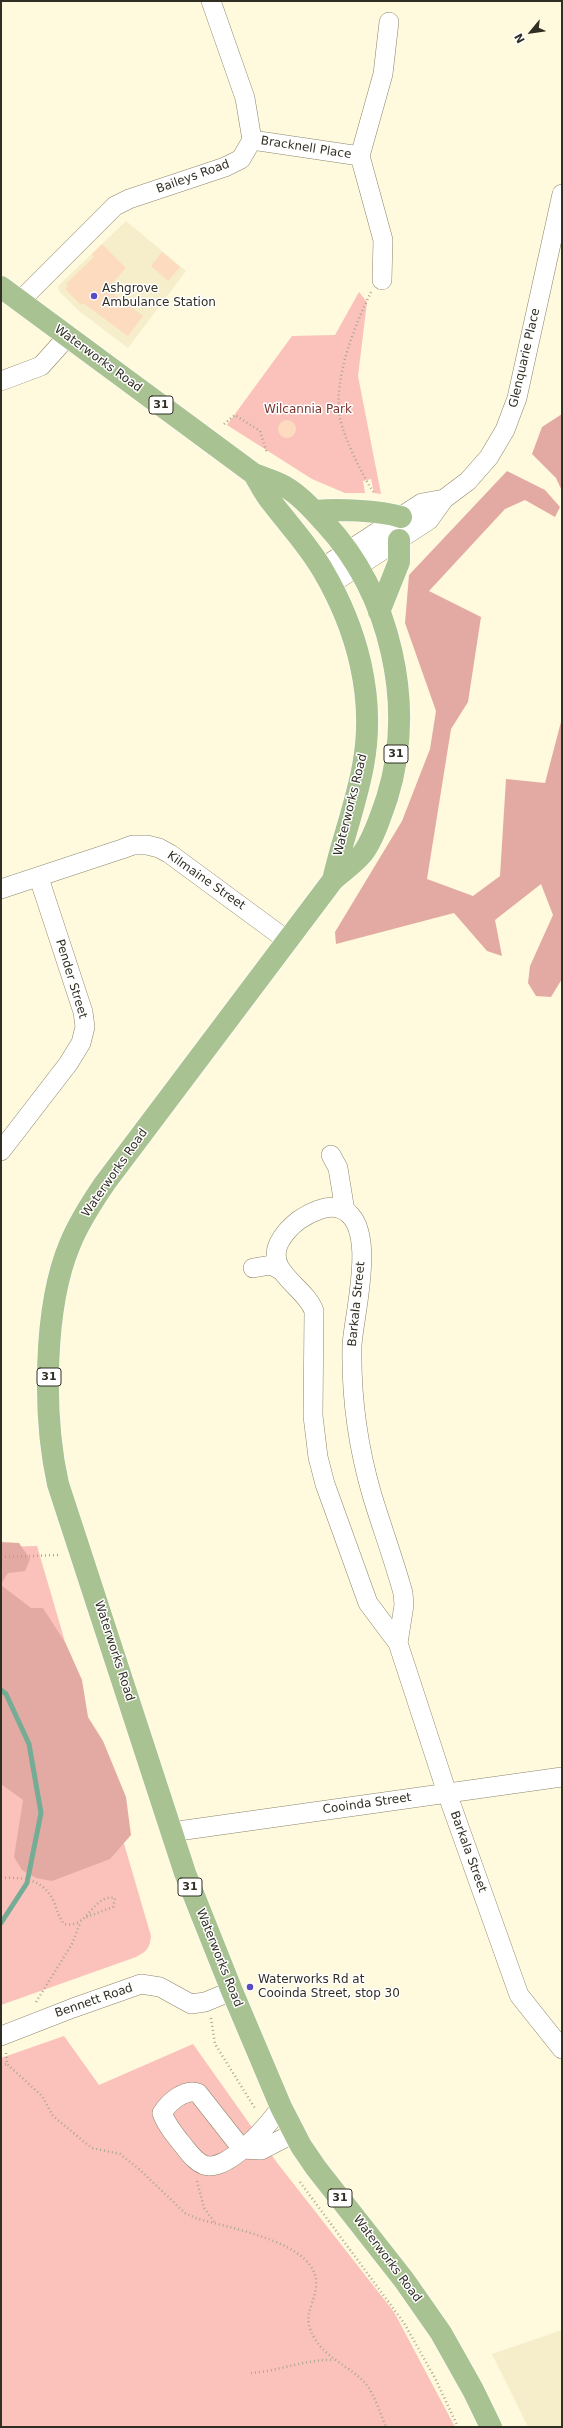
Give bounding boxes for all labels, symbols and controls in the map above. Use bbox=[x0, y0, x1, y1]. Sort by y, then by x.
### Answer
north arrow bbox=[511, 12, 551, 52]
text: N bbox=[512, 31, 528, 45]
street label: Bracknell Place bbox=[260, 134, 352, 162]
street label: Baileys Road bbox=[154, 157, 232, 197]
place label: Ashgrove Ambulance Station bbox=[102, 282, 216, 310]
marker: Ashgrove Ambulance Station bbox=[89, 291, 99, 301]
street label: Glenquarie Place bbox=[507, 307, 543, 409]
street label: Waterworks Road bbox=[51, 322, 145, 396]
road number: 31 bbox=[149, 396, 173, 414]
park label: Wilcannia Park bbox=[264, 403, 352, 417]
road number: 31 bbox=[384, 745, 408, 763]
street label: Waterworks Road bbox=[331, 752, 371, 858]
street label: Kilmaine Street bbox=[164, 849, 248, 913]
street label: Pender Street bbox=[52, 938, 90, 1020]
street label: Waterworks Road bbox=[79, 1126, 151, 1220]
street label: Barkala Street bbox=[345, 1261, 369, 1347]
road number: 31 bbox=[37, 1368, 61, 1386]
street label: Waterworks Road bbox=[91, 1599, 137, 1703]
street label: Cooinda Street bbox=[322, 1791, 412, 1817]
street label: Barkala Street bbox=[447, 1809, 489, 1895]
road number: 31 bbox=[178, 1878, 202, 1896]
street label: Waterworks Road bbox=[193, 1907, 245, 2009]
place label: Waterworks Rd at Cooinda Street, stop 30 bbox=[258, 1973, 400, 2001]
street label: Bennett Road bbox=[53, 1981, 135, 2021]
marker: Waterworks Rd at Cooinda Street, stop 30 bbox=[245, 1982, 255, 1992]
road number: 31 bbox=[328, 2189, 352, 2207]
street label: Waterworks Road bbox=[350, 2213, 424, 2305]

